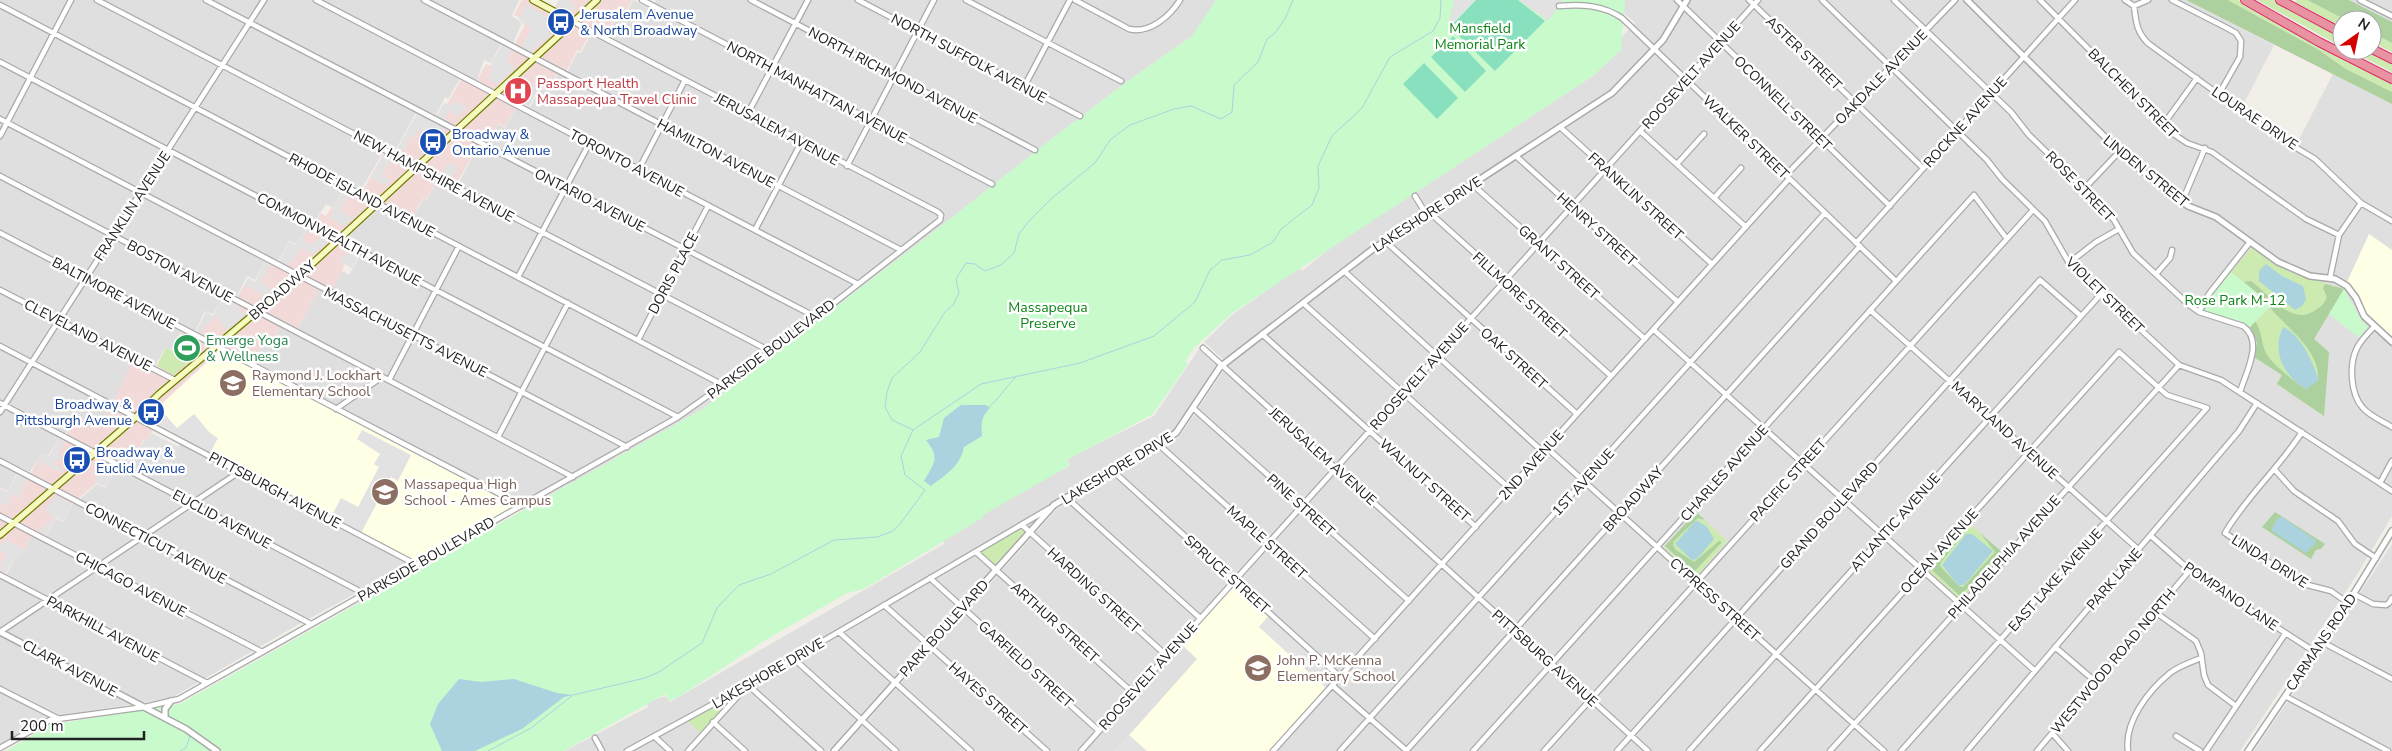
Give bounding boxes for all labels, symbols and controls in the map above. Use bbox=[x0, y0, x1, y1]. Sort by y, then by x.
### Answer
place label: Jerusalem Avenue & North Broadway bbox=[579, 5, 698, 40]
bus stop icon: Jerusalem Avenue & North Broadway bbox=[546, 7, 576, 37]
street label: NORTH SUFFOLK AVENUE bbox=[888, 9, 1050, 108]
north arrow bbox=[2332, 10, 2382, 60]
street label: ASTER STREET bbox=[1762, 12, 1846, 95]
text: N bbox=[2354, 14, 2373, 35]
street label: ROOSEVELT AVENUE bbox=[1638, 17, 1745, 133]
park label: Mansfield Memorial Park bbox=[1435, 19, 1526, 54]
street label: NORTH RICHMOND AVENUE bbox=[805, 23, 981, 128]
street label: OAKDALE AVENUE bbox=[1831, 26, 1932, 129]
street label: NORTH MANHATTAN AVENUE bbox=[723, 37, 910, 148]
street label: BALCHEN STREET bbox=[2084, 44, 2182, 143]
street label: OCONNELL STREET bbox=[1730, 52, 1836, 155]
street label: ROCKNE AVENUE bbox=[1919, 73, 2011, 172]
place label: Passport Health Massapequa Travel Clinic bbox=[537, 74, 697, 109]
hospital icon: Passport Health Massapequa Travel Clinic bbox=[503, 76, 533, 106]
street label: LOURAE DRIVE bbox=[2208, 82, 2302, 154]
street label: JERUSALEM AVENUE bbox=[710, 88, 842, 170]
street label: WALKER STREET bbox=[1698, 91, 1793, 184]
street label: HAMILTON AVENUE bbox=[654, 114, 778, 193]
place label: Broadway & Ontario Avenue bbox=[452, 125, 550, 160]
street label: TORONTO AVENUE bbox=[566, 125, 687, 202]
street label: NEW HAMPSHIRE AVENUE bbox=[350, 126, 517, 227]
bus stop icon: Broadway & Ontario Avenue bbox=[418, 127, 448, 157]
street label: LINDEN STREET bbox=[2099, 131, 2193, 212]
street label: ROSE STREET bbox=[2041, 147, 2119, 226]
street label: FRANKLIN AVENUE bbox=[90, 148, 175, 265]
street label: FRANKLIN STREET bbox=[1584, 148, 1688, 245]
street label: RHODE ISLAND AVENUE bbox=[285, 149, 438, 242]
street label: ONTARIO AVENUE bbox=[531, 164, 648, 237]
street label: LAKESHORE DRIVE bbox=[1369, 172, 1486, 257]
street label: COMMONWEALTH AVENUE bbox=[254, 188, 424, 291]
street label: HENRY STREET bbox=[1553, 188, 1641, 271]
street label: GRANT STREET bbox=[1514, 221, 1604, 304]
street label: DORIS PLACE bbox=[644, 229, 703, 317]
street label: BOSTON AVENUE bbox=[124, 236, 236, 307]
street label: FILLMORE STREET bbox=[1468, 248, 1571, 343]
street label: VIOLET STREET bbox=[2061, 252, 2148, 338]
street label: BALTIMORE AVENUE bbox=[49, 253, 179, 334]
street label: BROADWAY bbox=[245, 256, 320, 324]
street label: MASSACHUSETTS AVENUE bbox=[321, 283, 491, 382]
park label: Rose Park M-12 bbox=[2184, 291, 2286, 310]
street label: CLEVELAND AVENUE bbox=[21, 295, 155, 376]
street label: PARKSIDE BOULEVARD bbox=[704, 295, 839, 404]
park label: Massapequa Preserve bbox=[1008, 298, 1088, 333]
street label: ROOSEVELT AVENUE bbox=[1366, 318, 1473, 434]
street label: OAK STREET bbox=[1476, 323, 1552, 394]
place label: Emerge Yoga & Wellness bbox=[206, 331, 288, 366]
sports icon: Emerge Yoga & Wellness bbox=[172, 333, 202, 363]
place label: Raymond J. Lockhart Elementary School bbox=[252, 366, 381, 401]
school or university icon: Raymond J. Lockhart Elementary School bbox=[218, 368, 248, 398]
street label: MARYLAND AVENUE bbox=[1947, 377, 2062, 484]
place label: Broadway & Pittsburgh Avenue bbox=[15, 395, 132, 430]
bus stop icon: Broadway & Pittsburgh Avenue bbox=[136, 397, 166, 427]
street label: JERUSALEM AVENUE bbox=[1264, 402, 1380, 510]
street label: CHARLES AVENUE bbox=[1676, 421, 1773, 526]
street label: 2ND AVENUE bbox=[1495, 426, 1568, 505]
street label: LAKESHORE DRIVE bbox=[1058, 428, 1176, 509]
street label: PACIFIC STREET bbox=[1746, 434, 1831, 526]
street label: WALNUT STREET bbox=[1375, 435, 1474, 527]
place label: Broadway & Euclid Avenue bbox=[96, 443, 185, 478]
street label: 1ST AVENUE bbox=[1548, 444, 1619, 520]
bus stop icon: Broadway & Euclid Avenue bbox=[62, 445, 92, 475]
street label: PITTSBURGH AVENUE bbox=[205, 448, 344, 533]
street label: GRAND BOULEVARD bbox=[1776, 457, 1883, 573]
street label: BROADWAY bbox=[1599, 462, 1668, 536]
street label: ATLANTIC AVENUE bbox=[1846, 469, 1945, 576]
street label: PINE STREET bbox=[1263, 470, 1339, 541]
place label: Massapequa High School - Ames Campus bbox=[404, 475, 551, 510]
school or university icon: Massapequa High School - Ames Campus bbox=[370, 477, 400, 507]
street label: EUCLID AVENUE bbox=[169, 485, 274, 553]
street label: PHILADELPHIA AVENUE bbox=[1944, 492, 2065, 623]
street label: CONNECTICUT AVENUE bbox=[82, 498, 230, 589]
street label: MAPLE STREET bbox=[1223, 501, 1311, 584]
street label: OCEAN AVENUE bbox=[1896, 505, 1983, 598]
street label: PARKSIDE BOULEVARD bbox=[354, 512, 498, 606]
street label: EAST LAKE AVENUE bbox=[2004, 525, 2107, 636]
street label: LINDA DRIVE bbox=[2228, 530, 2312, 592]
street label: SPRUCE STREET bbox=[1180, 531, 1274, 618]
street label: HARDING STREET bbox=[1043, 543, 1145, 638]
street label: PARK LANE bbox=[2082, 544, 2146, 614]
street label: CHICAGO AVENUE bbox=[72, 547, 190, 622]
street label: CYPRESS STREET bbox=[1665, 554, 1764, 645]
street label: POMPANO LANE bbox=[2180, 558, 2282, 635]
street label: PARK BOULEVARD bbox=[896, 576, 993, 681]
street label: ARTHUR STREET bbox=[1007, 578, 1103, 667]
street label: WESTWOOD ROAD NORTH bbox=[2047, 585, 2180, 738]
street label: CARMANS ROAD bbox=[2282, 590, 2361, 695]
street label: PARKHILL AVENUE bbox=[43, 592, 162, 667]
street label: PITTSBURG AVENUE bbox=[1488, 606, 1602, 711]
street label: GARFIELD STREET bbox=[974, 617, 1078, 712]
street label: ROOSEVELT AVENUE bbox=[1095, 618, 1202, 734]
street label: LAKESHORE DRIVE bbox=[709, 634, 828, 713]
street label: CLARK AVENUE bbox=[19, 635, 120, 701]
place label: John P. McKenna Elementary School bbox=[1276, 651, 1396, 686]
school or university icon: John P. McKenna Elementary School bbox=[1243, 653, 1273, 683]
street label: HAYES STREET bbox=[944, 658, 1031, 739]
scale bar bbox=[12, 708, 145, 740]
text: 200 m bbox=[20, 716, 64, 736]

